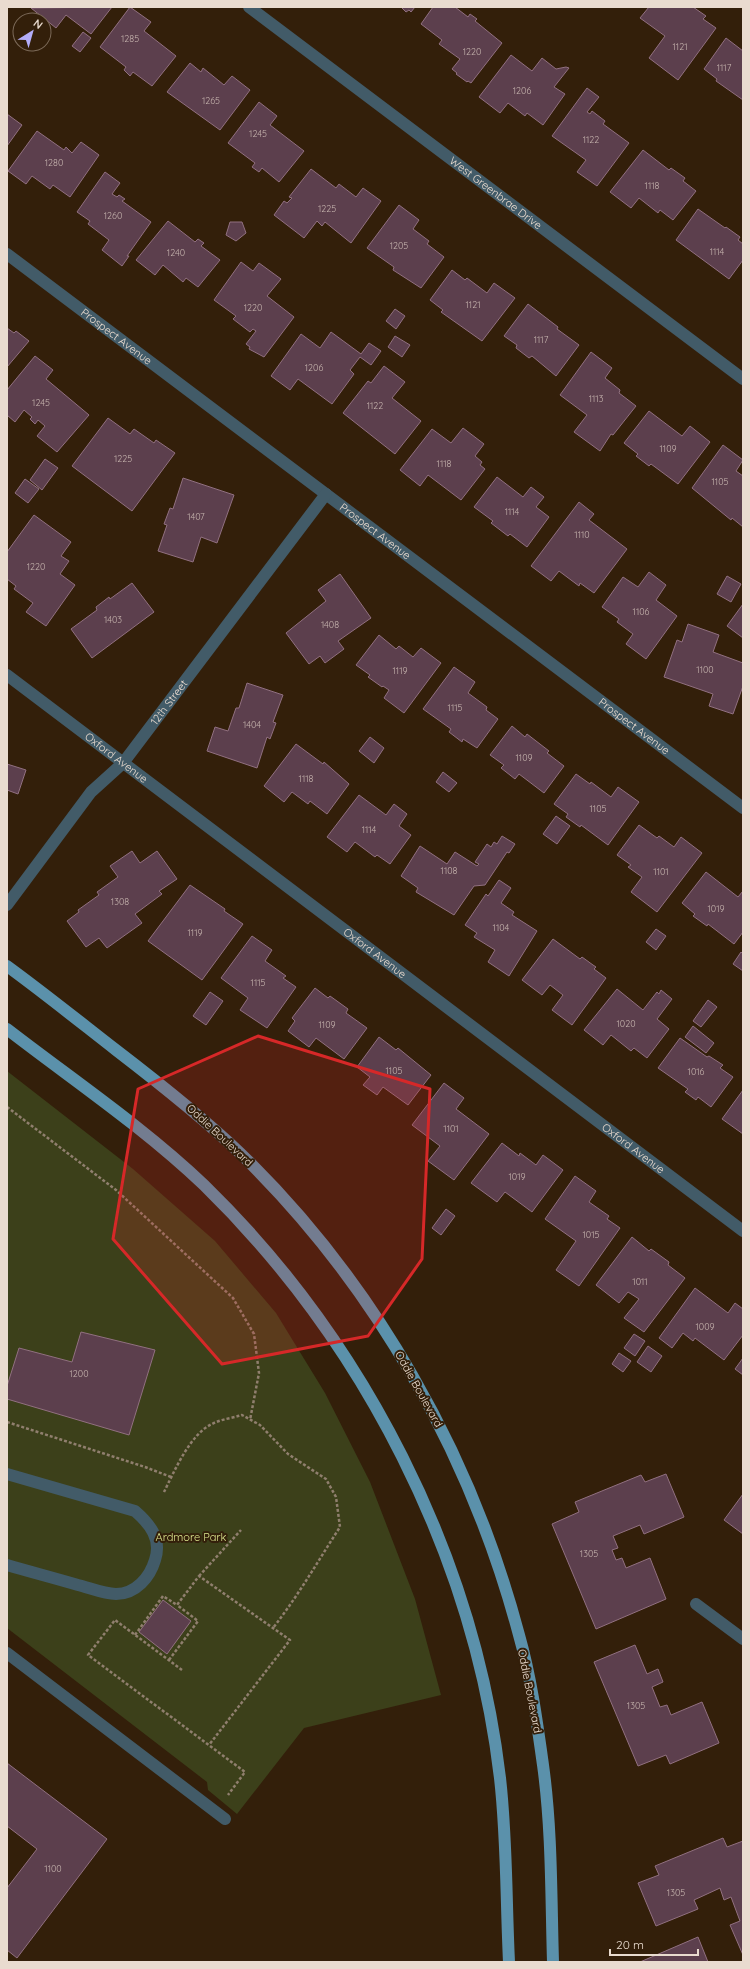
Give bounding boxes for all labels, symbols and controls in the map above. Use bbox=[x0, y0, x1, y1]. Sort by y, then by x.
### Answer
north arrow bbox=[12, 12, 52, 52]
text: N bbox=[31, 16, 45, 32]
house number: 1285 bbox=[121, 33, 139, 44]
house number: 1121 bbox=[673, 41, 687, 52]
house number: 1220 bbox=[463, 46, 481, 57]
house number: 1117 bbox=[717, 62, 732, 73]
house number: 1206 bbox=[513, 85, 531, 96]
house number: 1265 bbox=[202, 95, 220, 106]
house number: 1245 bbox=[249, 128, 267, 139]
house number: 1122 bbox=[583, 134, 599, 145]
street label: West Greenbrae Drive bbox=[447, 154, 545, 232]
house number: 1280 bbox=[45, 157, 63, 168]
house number: 1118 bbox=[645, 180, 660, 191]
house number: 1225 bbox=[318, 203, 336, 214]
house number: 1260 bbox=[104, 210, 122, 221]
house number: 1205 bbox=[390, 240, 408, 251]
house number: 1114 bbox=[710, 246, 725, 257]
house number: 1240 bbox=[167, 247, 185, 258]
house number: 1121 bbox=[466, 299, 480, 310]
house number: 1220 bbox=[244, 302, 262, 313]
street label: Prospect Avenue bbox=[78, 305, 155, 368]
house number: 1117 bbox=[534, 334, 549, 345]
house number: 1206 bbox=[305, 362, 323, 373]
house number: 1113 bbox=[589, 393, 604, 404]
house number: 1245 bbox=[32, 397, 50, 408]
house number: 1122 bbox=[367, 400, 383, 411]
house number: 1109 bbox=[659, 443, 677, 454]
house number: 1225 bbox=[114, 453, 132, 464]
house number: 1118 bbox=[437, 458, 452, 469]
house number: 1105 bbox=[712, 476, 729, 487]
street label: Prospect Avenue bbox=[337, 500, 414, 563]
house number: 1114 bbox=[505, 506, 520, 517]
house number: 1407 bbox=[187, 511, 205, 522]
house number: 1110 bbox=[574, 529, 590, 540]
house number: 1220 bbox=[27, 561, 45, 572]
house number: 1106 bbox=[633, 606, 650, 617]
house number: 1403 bbox=[104, 614, 122, 625]
house number: 1408 bbox=[321, 619, 339, 630]
house number: 1100 bbox=[696, 664, 714, 675]
house number: 1119 bbox=[392, 665, 408, 676]
street label: 12th Street bbox=[147, 677, 191, 728]
street label: Prospect Avenue bbox=[596, 695, 672, 757]
house number: 1115 bbox=[448, 702, 463, 713]
house number: 1404 bbox=[243, 719, 261, 730]
street label: Oxford Avenue bbox=[82, 729, 151, 786]
house number: 1109 bbox=[515, 752, 533, 763]
house number: 1118 bbox=[299, 773, 314, 784]
house number: 1105 bbox=[590, 803, 607, 814]
house number: 1114 bbox=[362, 824, 377, 835]
house number: 1108 bbox=[441, 865, 458, 876]
house number: 1101 bbox=[653, 866, 669, 877]
house number: 1308 bbox=[111, 896, 129, 907]
house number: 1019 bbox=[707, 903, 725, 914]
house number: 1104 bbox=[493, 922, 510, 933]
street label: Oxford Avenue bbox=[341, 925, 409, 981]
house number: 1119 bbox=[187, 927, 203, 938]
house number: 1115 bbox=[251, 977, 266, 988]
house number: 1020 bbox=[616, 1018, 636, 1029]
house number: 1109 bbox=[318, 1019, 336, 1030]
house number: 1105 bbox=[386, 1065, 403, 1076]
house number: 1016 bbox=[688, 1066, 705, 1077]
street label: Oddie Boulevard bbox=[184, 1101, 256, 1169]
street label: Oxford Avenue bbox=[599, 1120, 668, 1176]
house number: 1101 bbox=[443, 1123, 459, 1134]
house number: 1019 bbox=[508, 1171, 526, 1182]
house number: 1015 bbox=[583, 1229, 600, 1240]
house number: 1011 bbox=[632, 1276, 648, 1287]
house number: 1009 bbox=[695, 1321, 715, 1332]
street label: Oddie Boulevard bbox=[392, 1348, 446, 1430]
house number: 1200 bbox=[69, 1368, 89, 1379]
park label: Ardmore Park bbox=[156, 1530, 227, 1544]
house number: 1305 bbox=[580, 1548, 598, 1559]
street label: Oddie Boulevard bbox=[515, 1648, 545, 1734]
house number: 1305 bbox=[627, 1700, 645, 1711]
house number: 1100 bbox=[44, 1863, 62, 1874]
house number: 1305 bbox=[667, 1887, 685, 1898]
scale bar bbox=[610, 1931, 698, 1957]
text: 20 m bbox=[616, 1937, 644, 1952]

